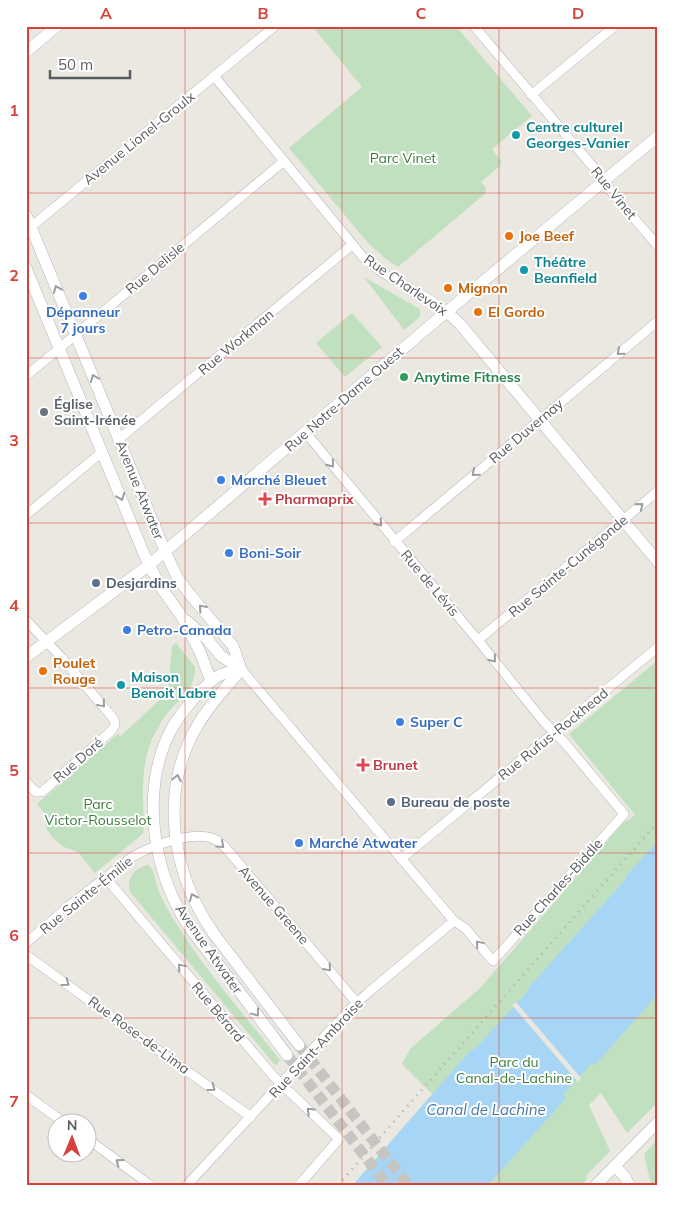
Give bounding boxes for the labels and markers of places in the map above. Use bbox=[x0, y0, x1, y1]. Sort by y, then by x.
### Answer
place label: Centre culturel Georges-Vanier bbox=[526, 118, 630, 152]
marker: Centre culturel Georges-Vanier bbox=[510, 129, 522, 141]
place label: Joe Beef bbox=[519, 227, 575, 245]
marker: Joe Beef bbox=[503, 230, 515, 242]
place label: Théâtre Beanfield bbox=[534, 253, 597, 287]
marker: Théâtre Beanfield bbox=[518, 264, 530, 276]
place label: Mignon bbox=[458, 279, 508, 297]
marker: Mignon bbox=[442, 282, 454, 294]
marker: Dépanneur 7 jours bbox=[77, 290, 89, 302]
place label: Dépanneur 7 jours bbox=[46, 303, 121, 337]
place label: El Gordo bbox=[488, 303, 545, 321]
marker: El Gordo bbox=[472, 306, 484, 318]
place label: Anytime Fitness bbox=[414, 368, 521, 386]
marker: Anytime Fitness bbox=[398, 371, 410, 383]
place label: Église Saint-Irénée bbox=[54, 395, 136, 429]
marker: Église Saint-Irénée bbox=[38, 406, 50, 418]
place label: Marché Bleuet bbox=[231, 471, 327, 489]
marker: Marché Bleuet bbox=[215, 474, 227, 486]
place label: Pharmaprix bbox=[275, 490, 354, 508]
marker: Pharmaprix bbox=[259, 493, 271, 505]
place label: Boni-Soir bbox=[239, 544, 302, 562]
marker: Boni-Soir bbox=[223, 547, 235, 559]
place label: Desjardins bbox=[106, 574, 177, 592]
marker: Desjardins bbox=[90, 577, 102, 589]
place label: Petro-Canada bbox=[137, 621, 231, 639]
marker: Petro-Canada bbox=[121, 624, 133, 636]
place label: Poulet Rouge bbox=[53, 654, 96, 688]
marker: Poulet Rouge bbox=[37, 665, 49, 677]
place label: Maison Benoit Labre bbox=[131, 668, 216, 702]
marker: Maison Benoit Labre bbox=[115, 679, 127, 691]
place label: Super C bbox=[410, 713, 463, 731]
marker: Super C bbox=[394, 716, 406, 728]
place label: Brunet bbox=[373, 756, 419, 774]
marker: Brunet bbox=[357, 759, 369, 771]
place label: Bureau de poste bbox=[401, 793, 510, 811]
marker: Bureau de poste bbox=[385, 796, 397, 808]
place label: Marché Atwater bbox=[309, 834, 418, 852]
marker: Marché Atwater bbox=[293, 837, 305, 849]

